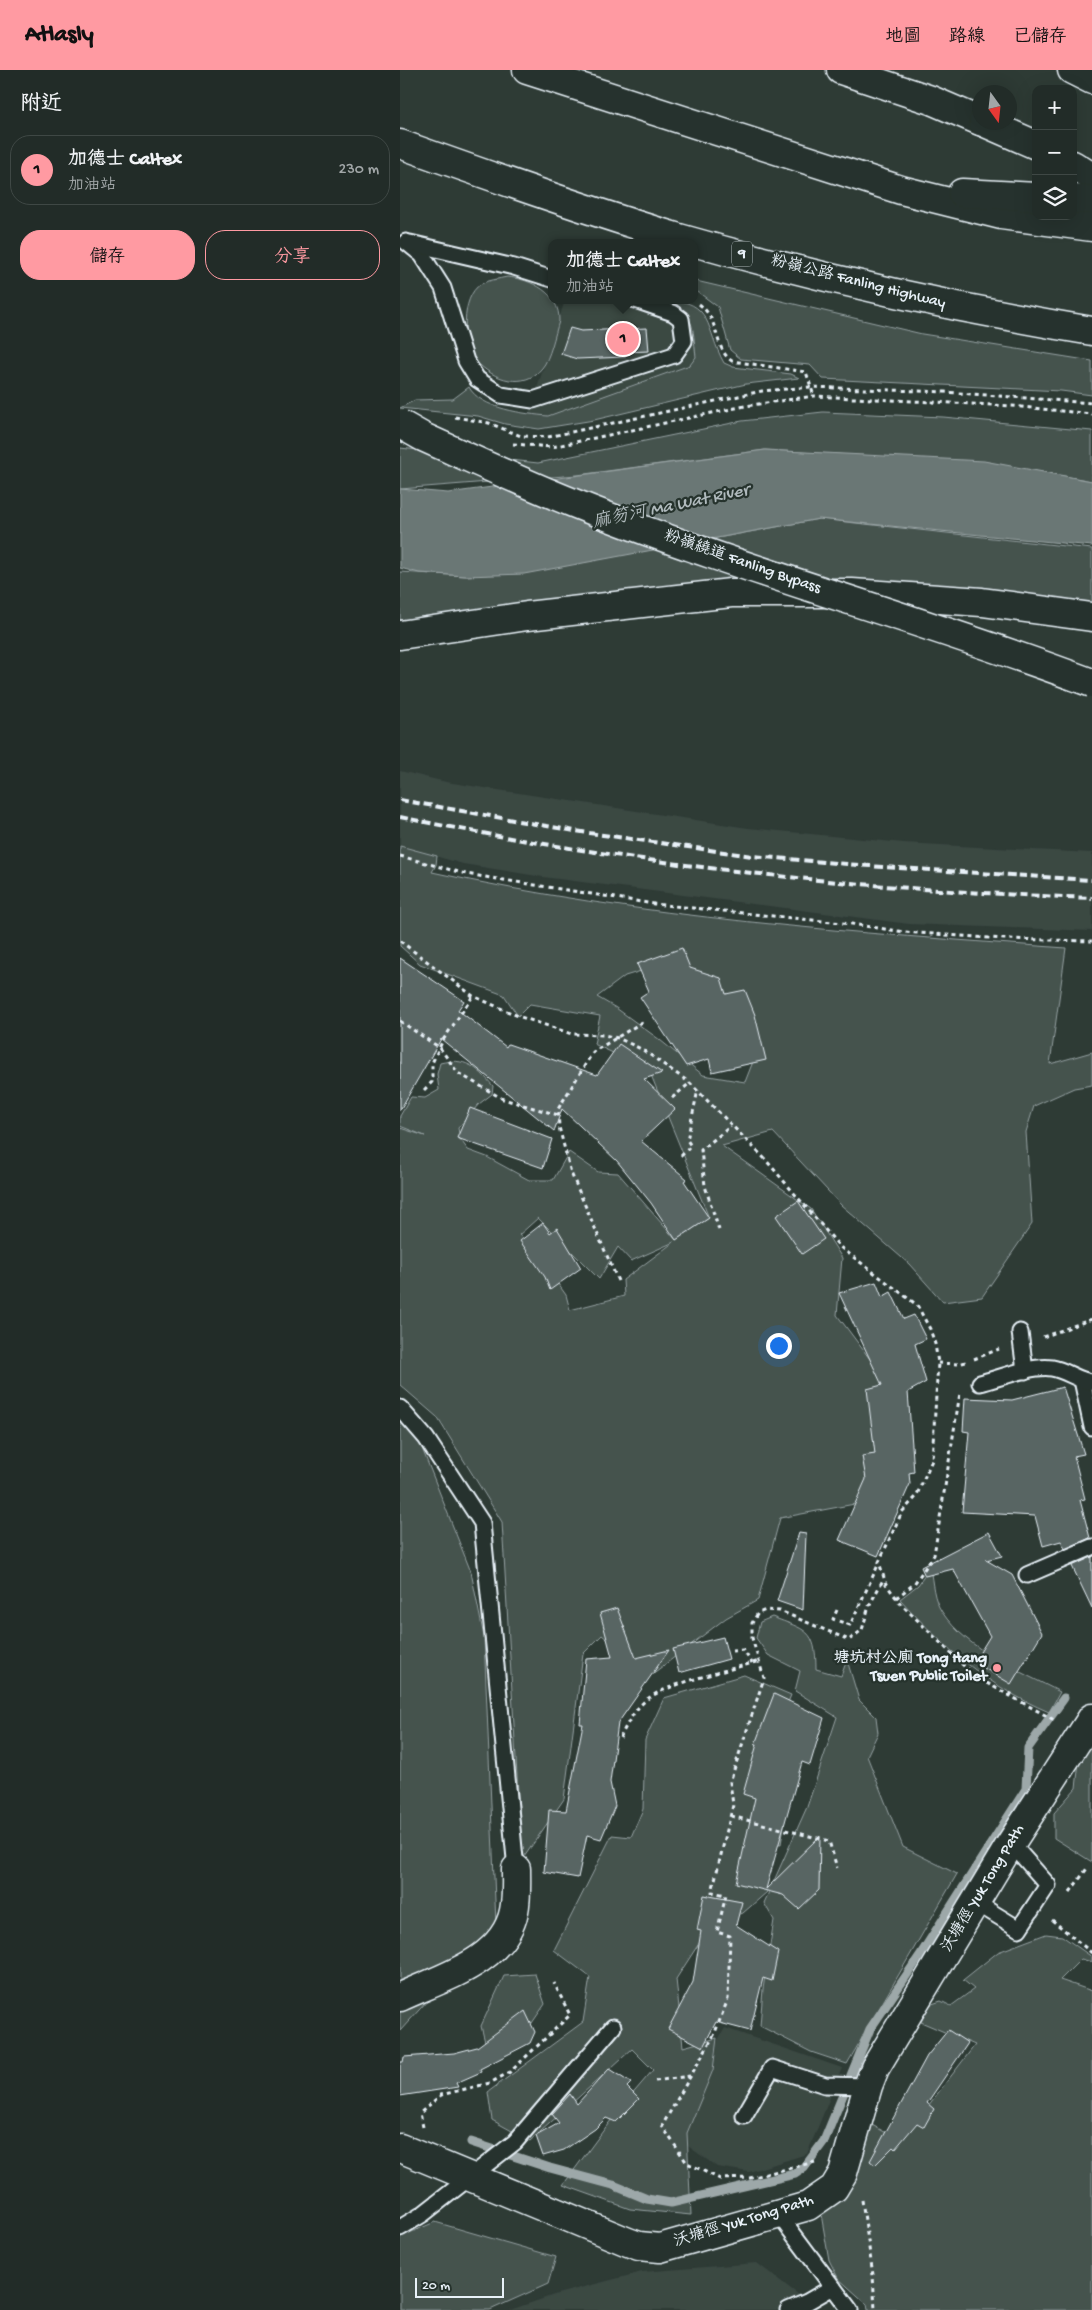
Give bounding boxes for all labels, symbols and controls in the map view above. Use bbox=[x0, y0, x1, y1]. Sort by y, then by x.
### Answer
text: Atlasly bbox=[25, 21, 94, 50]
text: 地圖 bbox=[885, 27, 921, 48]
text: 路線 bbox=[949, 27, 985, 48]
text: 已儲存 bbox=[1013, 27, 1067, 48]
north arrow bbox=[972, 85, 1017, 130]
map controls bbox=[1032, 85, 1077, 220]
button: + bbox=[1032, 85, 1077, 130]
text: 附近 bbox=[20, 93, 62, 118]
button: − bbox=[1032, 130, 1077, 175]
text: 加德士 Caltex bbox=[68, 149, 182, 172]
text: 1 bbox=[34, 161, 40, 180]
text: 230 m bbox=[339, 161, 379, 180]
button: layers bbox=[1032, 175, 1077, 220]
text: 加油站 bbox=[68, 177, 116, 196]
button: 儲存 bbox=[20, 230, 195, 280]
button: 分享 bbox=[205, 230, 380, 280]
popup bbox=[548, 239, 698, 304]
road number: 9 bbox=[732, 242, 752, 266]
street label: 粉嶺公路 Fanling Highway bbox=[769, 250, 948, 314]
text: 加德士 Caltex bbox=[566, 251, 680, 274]
text: 加油站 bbox=[566, 279, 614, 298]
pin: 1 bbox=[607, 320, 639, 358]
water label: 麻笏河 Ma Wat River bbox=[591, 478, 754, 534]
street label: 粉嶺繞道 Fanling Bypass bbox=[661, 525, 825, 599]
your location bbox=[766, 1333, 792, 1359]
place label: 塘坑村公廁 Tong Hang Tsuen Public Toilet bbox=[834, 1648, 988, 1687]
marker: 塘坑村公廁 Tong Hang Tsuen Public Toilet bbox=[991, 1662, 1003, 1674]
street label: 沃塘徑 Yuk Tong Path bbox=[938, 1821, 1030, 1956]
street label: 沃塘徑 Yuk Tong Path bbox=[671, 2191, 817, 2252]
scale bar bbox=[415, 2275, 504, 2298]
text: 20 m bbox=[422, 2278, 450, 2295]

